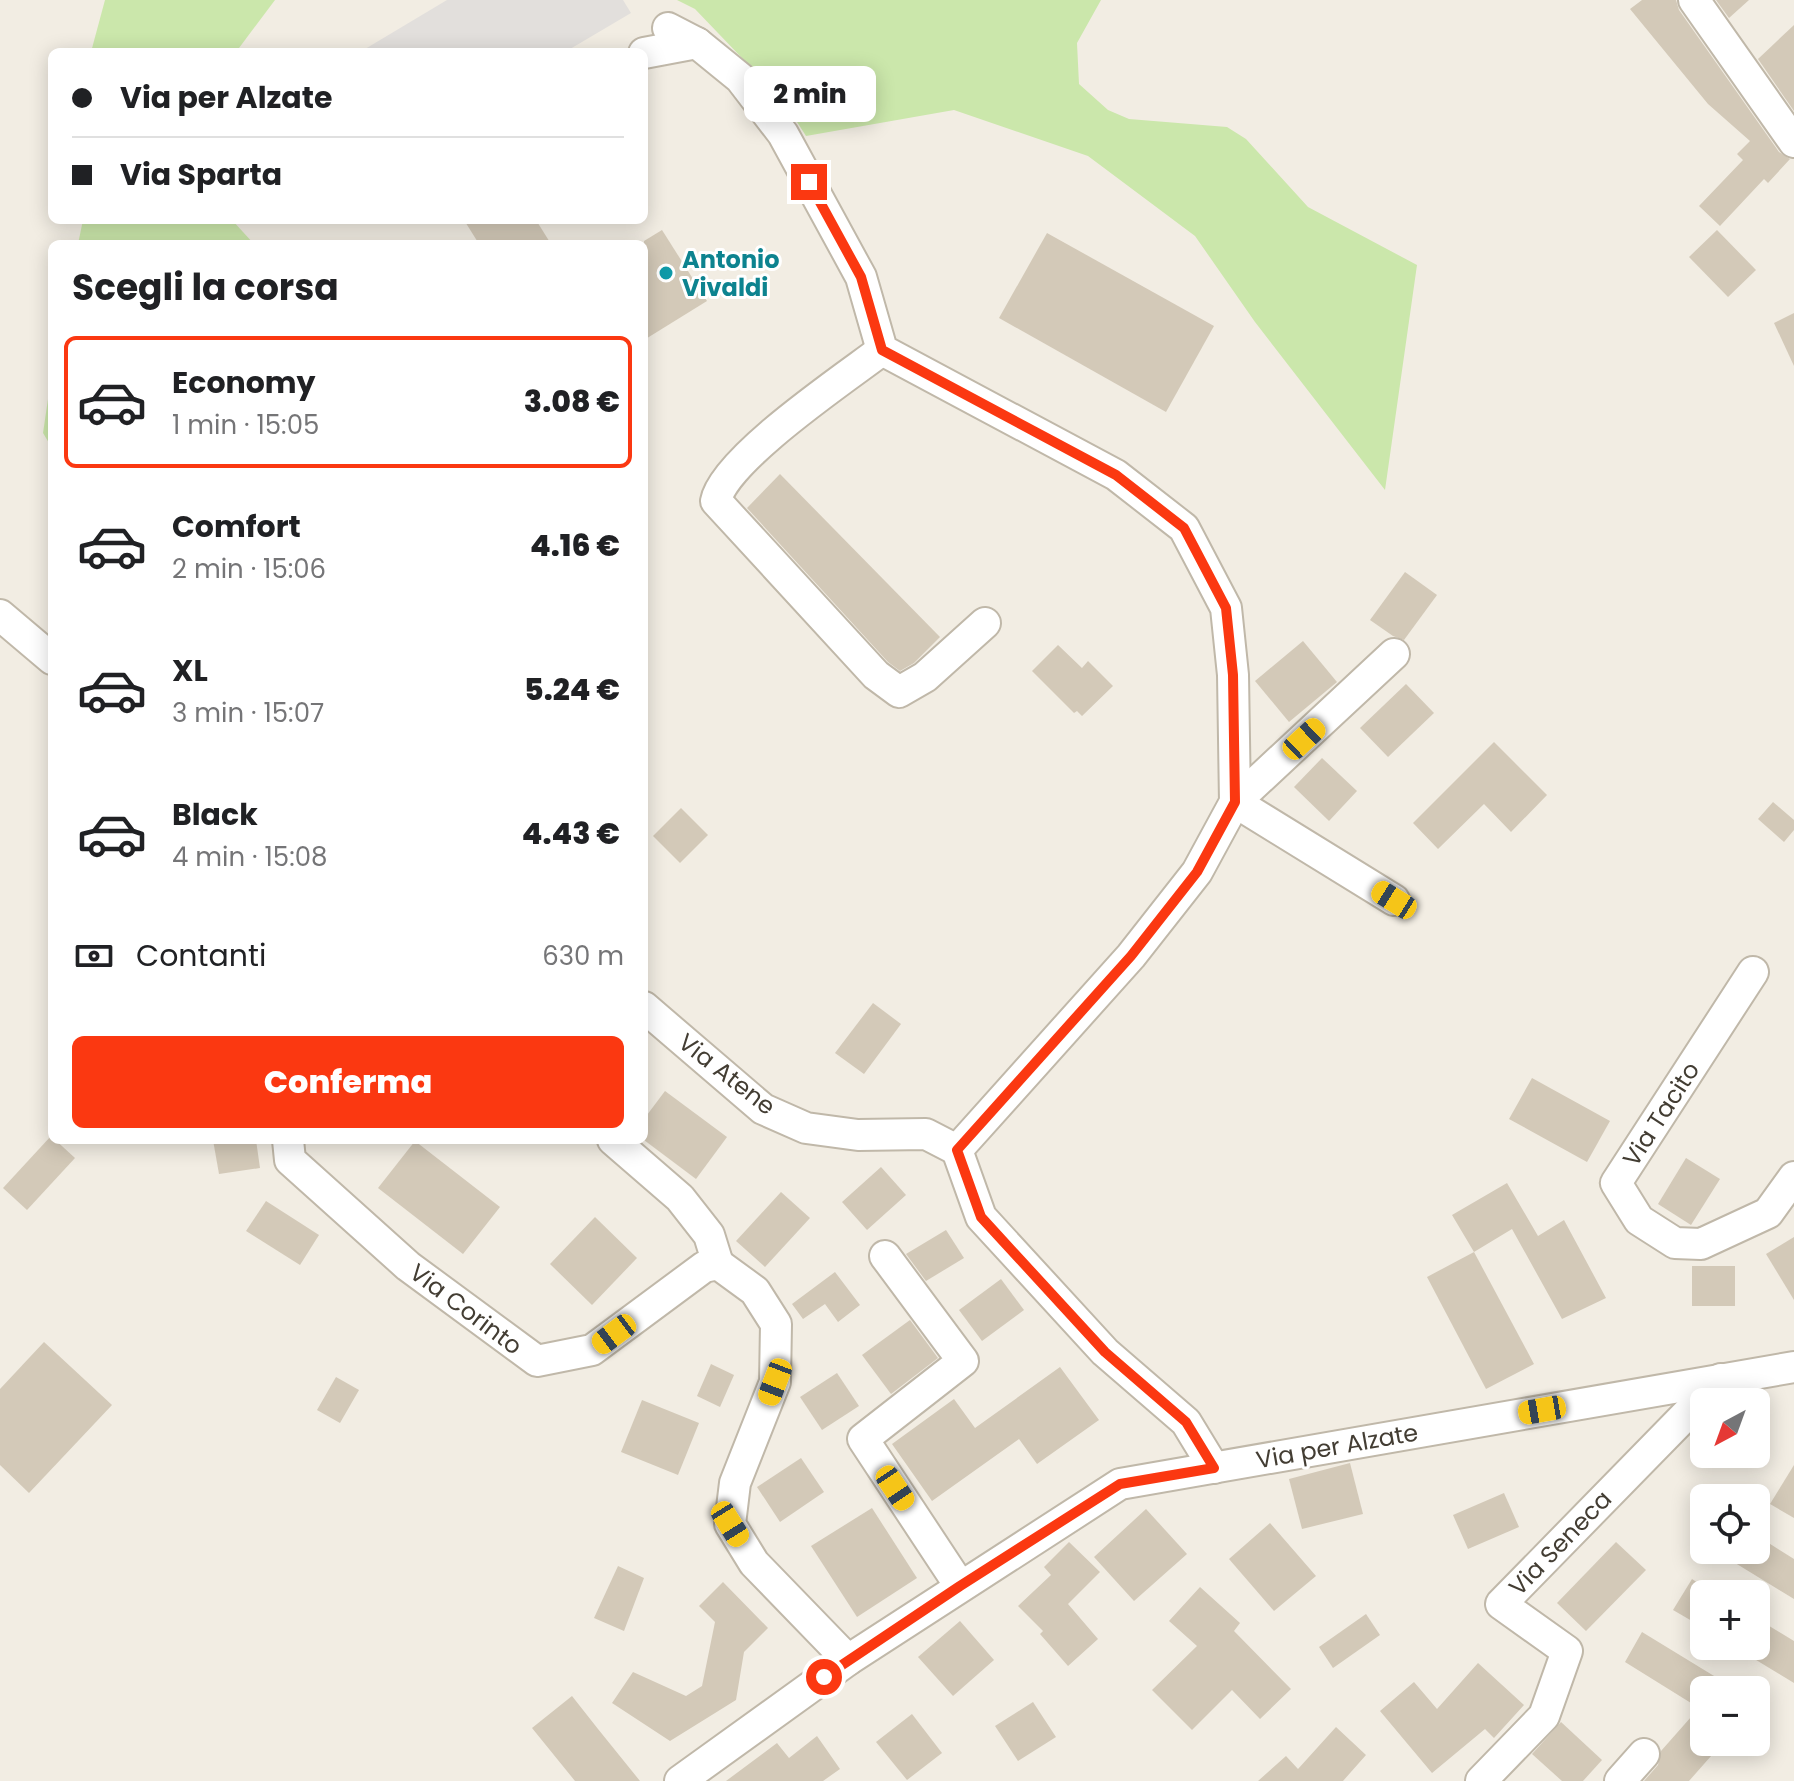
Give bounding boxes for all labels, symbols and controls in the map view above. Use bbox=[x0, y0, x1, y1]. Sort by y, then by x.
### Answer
callout: 2 min bbox=[743, 66, 875, 122]
text: Via per Alzate bbox=[120, 76, 332, 119]
text: 2 min bbox=[773, 76, 847, 112]
text: Via Sparta bbox=[120, 153, 282, 196]
route end bbox=[791, 164, 827, 200]
place label: Antonio Vivaldi bbox=[682, 243, 779, 304]
text: Scegli la corsa bbox=[72, 262, 339, 313]
marker: Antonio Vivaldi bbox=[657, 264, 675, 282]
text: Economy bbox=[172, 361, 316, 404]
icon: car bbox=[76, 366, 148, 438]
text: 3.08 € bbox=[524, 380, 620, 423]
text: 1 min · 15:05 bbox=[172, 407, 319, 443]
text: Comfort bbox=[172, 505, 301, 548]
icon: car bbox=[76, 510, 148, 582]
text: 4.16 € bbox=[530, 524, 620, 567]
text: 2 min · 15:06 bbox=[172, 551, 326, 587]
text: XL bbox=[172, 649, 208, 692]
icon: car bbox=[76, 654, 148, 726]
text: 5.24 € bbox=[524, 668, 620, 711]
text: 3 min · 15:07 bbox=[172, 695, 324, 731]
car bbox=[1278, 714, 1330, 764]
text: Black bbox=[172, 793, 258, 836]
icon: car bbox=[76, 798, 148, 870]
text: 4.43 € bbox=[522, 812, 620, 855]
text: 4 min · 15:08 bbox=[172, 839, 327, 875]
car bbox=[1367, 877, 1421, 923]
icon: cash bbox=[72, 934, 116, 978]
text: Contanti bbox=[136, 934, 266, 977]
text: 630 m bbox=[542, 938, 624, 974]
street label: Via Atene bbox=[672, 1026, 782, 1122]
button: Conferma bbox=[72, 1036, 624, 1128]
street label: Via Tacito bbox=[1615, 1055, 1707, 1173]
street label: Via Corinto bbox=[403, 1256, 529, 1362]
car bbox=[588, 1310, 640, 1358]
car bbox=[755, 1355, 795, 1409]
north arrow bbox=[1690, 1388, 1770, 1468]
map controls bbox=[1690, 1388, 1770, 1756]
car bbox=[1516, 1394, 1568, 1426]
street label: Via per Alzate bbox=[1253, 1416, 1421, 1476]
car bbox=[872, 1461, 918, 1515]
street label: Via Seneca bbox=[1501, 1483, 1619, 1603]
button: locate bbox=[1690, 1484, 1770, 1564]
car bbox=[707, 1497, 753, 1551]
button: + bbox=[1690, 1580, 1770, 1660]
route start bbox=[806, 1659, 842, 1695]
button: − bbox=[1690, 1676, 1770, 1756]

